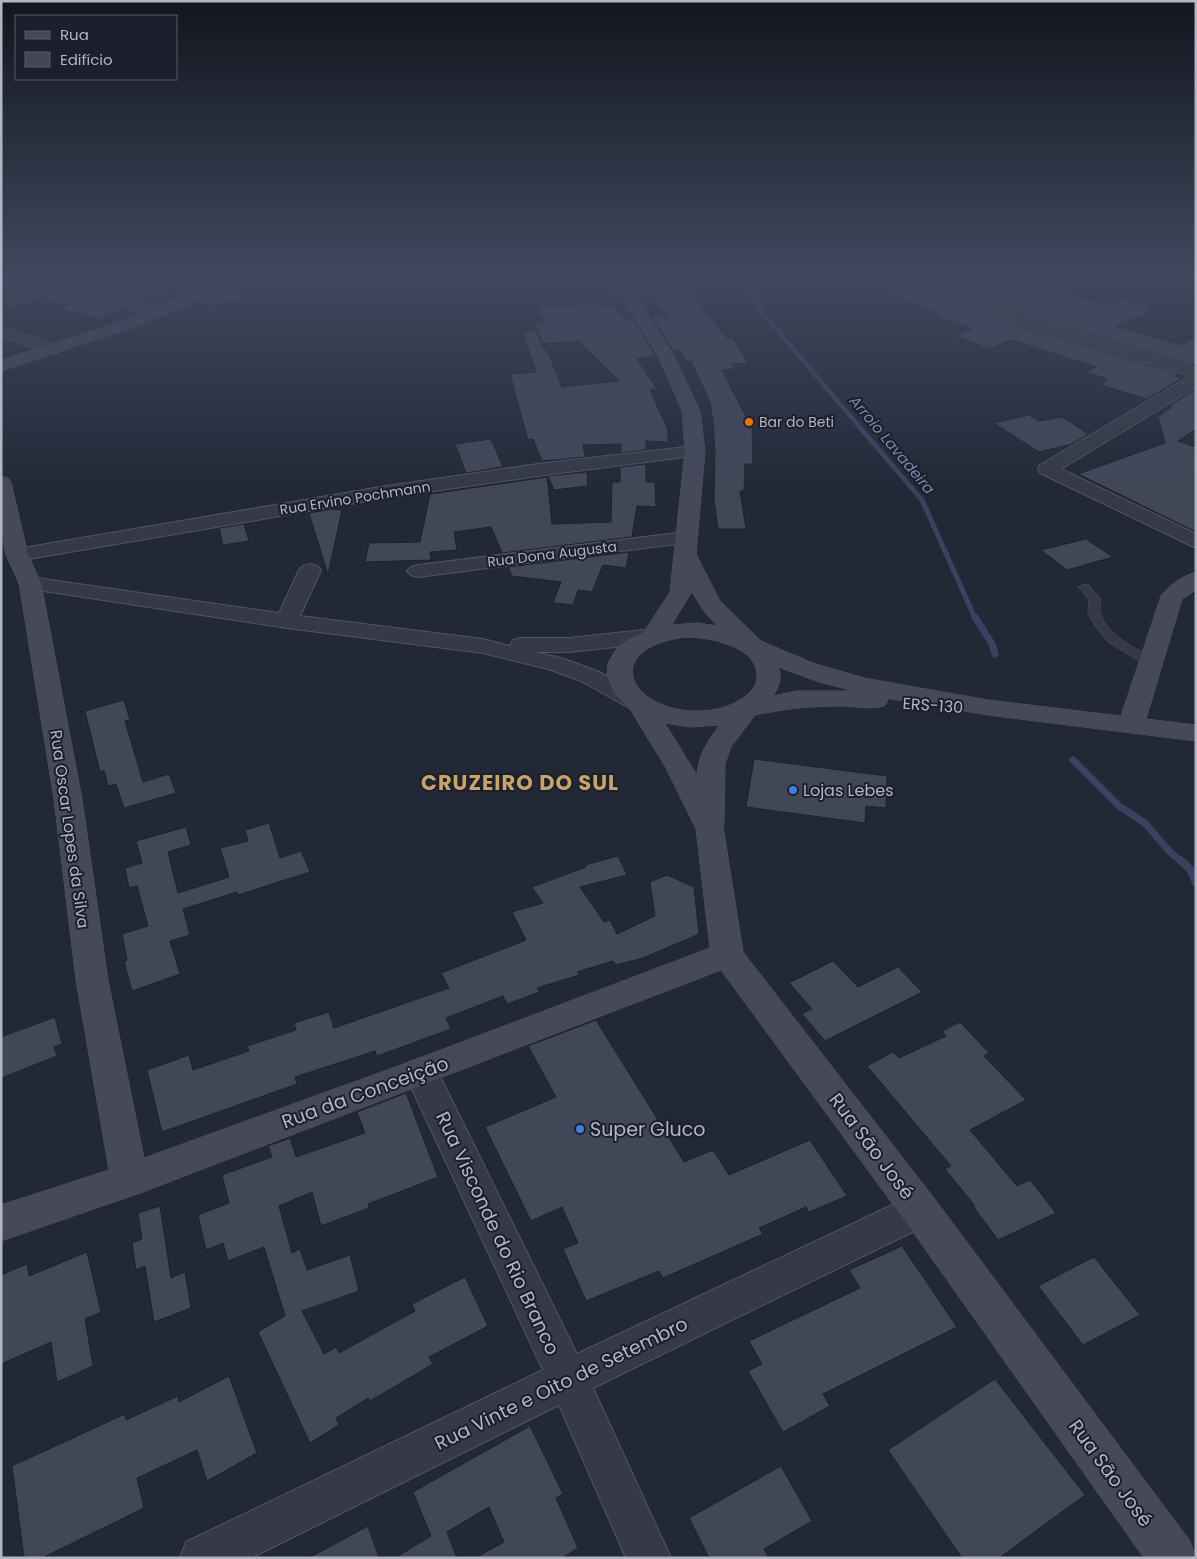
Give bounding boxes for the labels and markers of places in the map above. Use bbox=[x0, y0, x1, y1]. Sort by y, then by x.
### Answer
place label: Bar do Beti bbox=[759, 412, 834, 432]
marker: Bar do Beti bbox=[743, 416, 755, 428]
place label: Lojas Lebes bbox=[803, 779, 893, 802]
marker: Lojas Lebes bbox=[787, 784, 799, 796]
place label: Super Gluco bbox=[590, 1116, 705, 1143]
marker: Super Gluco bbox=[574, 1123, 586, 1135]

